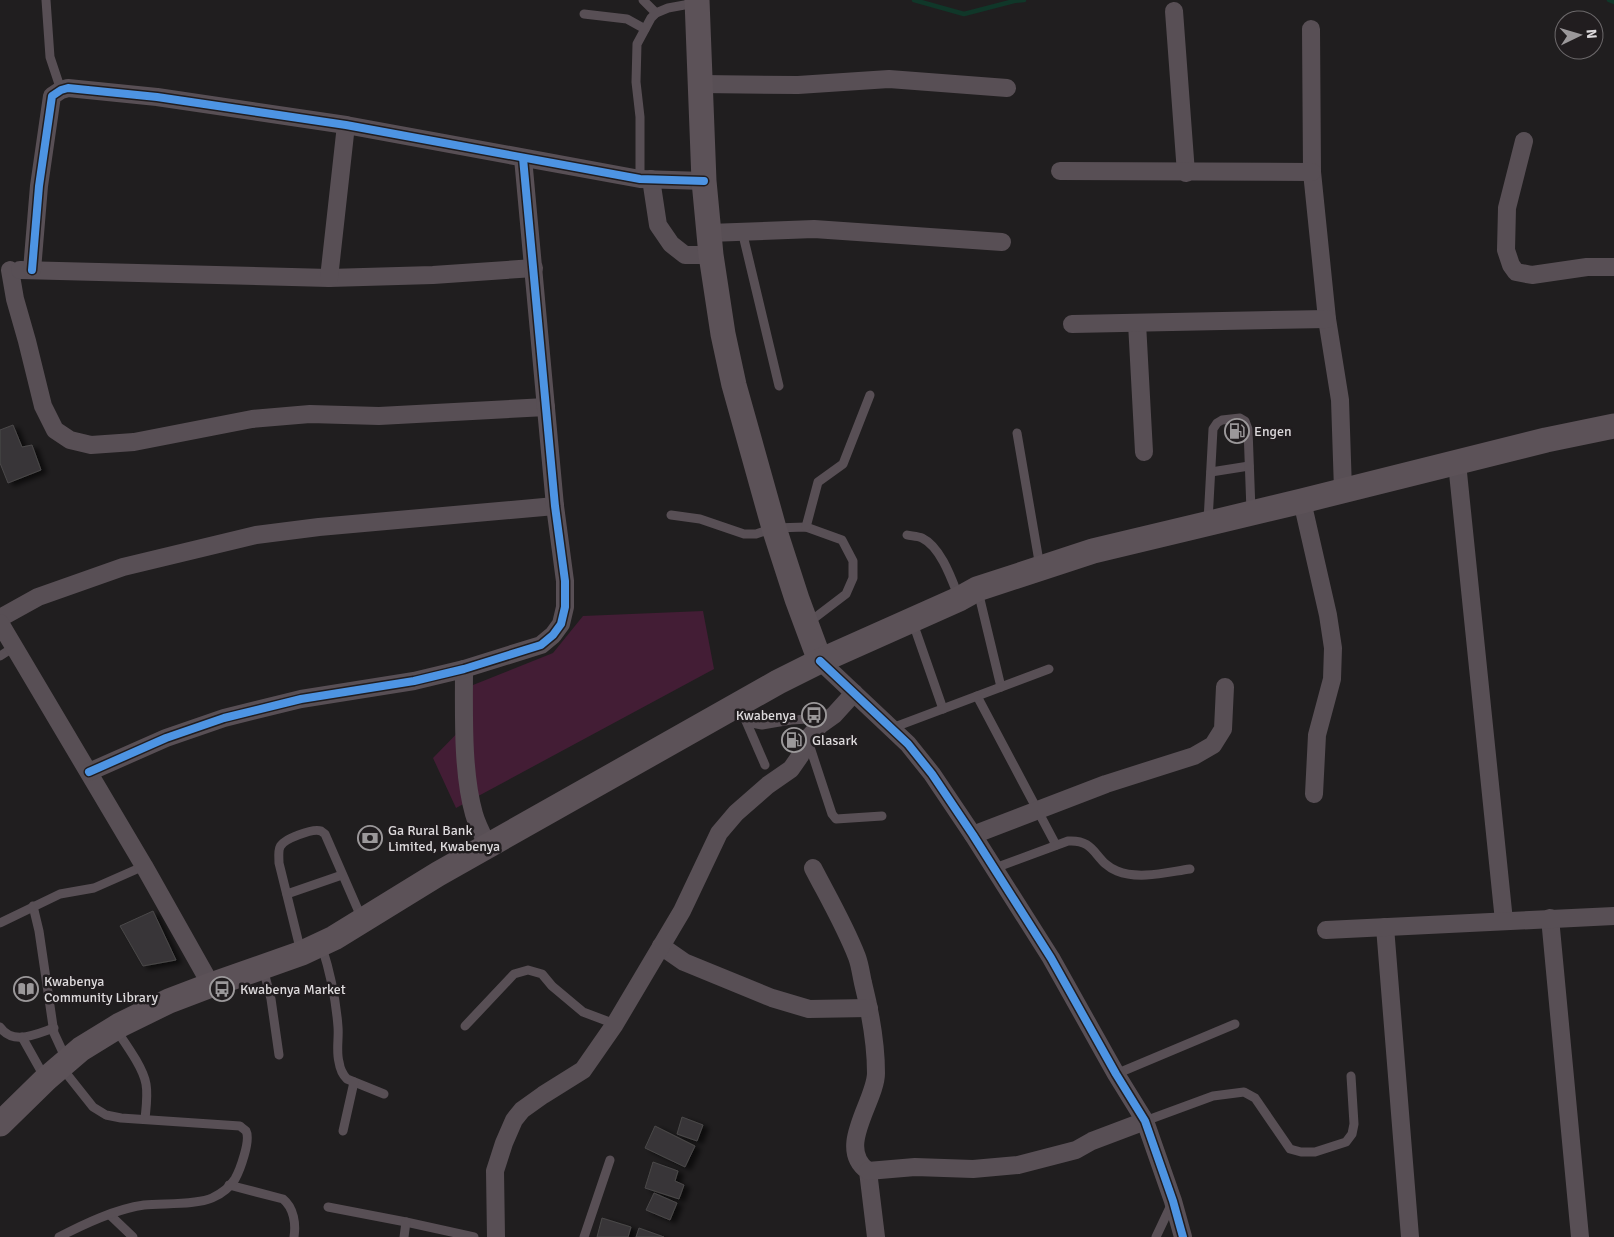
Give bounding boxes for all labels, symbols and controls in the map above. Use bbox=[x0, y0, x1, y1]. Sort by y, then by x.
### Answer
north arrow bbox=[1554, 10, 1604, 60]
text: N bbox=[1583, 28, 1600, 40]
fuel station icon: Engen bbox=[1224, 418, 1250, 444]
place label: Engen bbox=[1254, 423, 1292, 440]
bus stop icon: Kwabenya bbox=[801, 702, 827, 728]
place label: Kwabenya bbox=[736, 707, 796, 724]
fuel station icon: Glasark bbox=[781, 727, 807, 753]
place label: Glasark bbox=[812, 732, 858, 749]
place label: Ga Rural Bank Limited, Kwabenya bbox=[388, 822, 500, 855]
bank icon: Ga Rural Bank Limited, Kwabenya bbox=[357, 825, 383, 851]
place label: Kwabenya Community Library bbox=[44, 973, 158, 1006]
library icon: Kwabenya Community Library bbox=[13, 976, 39, 1002]
bus stop icon: Kwabenya Market bbox=[209, 976, 235, 1002]
place label: Kwabenya Market bbox=[240, 981, 346, 998]

